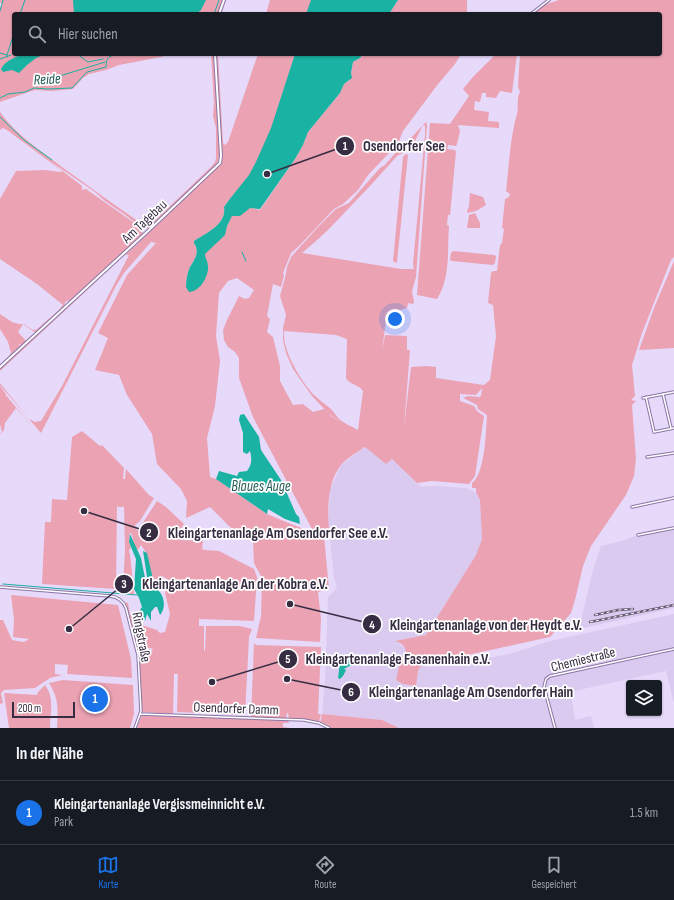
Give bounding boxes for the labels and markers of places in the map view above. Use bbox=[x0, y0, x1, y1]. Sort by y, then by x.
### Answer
callout: Osendorfer See bbox=[335, 132, 453, 159]
callout: Kleingartenanlage Am Osendorfer See e.V. bbox=[139, 519, 396, 546]
callout: Kleingartenanlage An der Kobra e.V. bbox=[114, 570, 336, 597]
callout: Kleingartenanlage von der Heydt e.V. bbox=[362, 611, 590, 638]
callout: Kleingartenanlage Fasanenhain e.V. bbox=[278, 645, 499, 672]
callout: Kleingartenanlage Am Osendorfer Hain bbox=[341, 678, 581, 705]
pin: 1 bbox=[82, 684, 108, 714]

